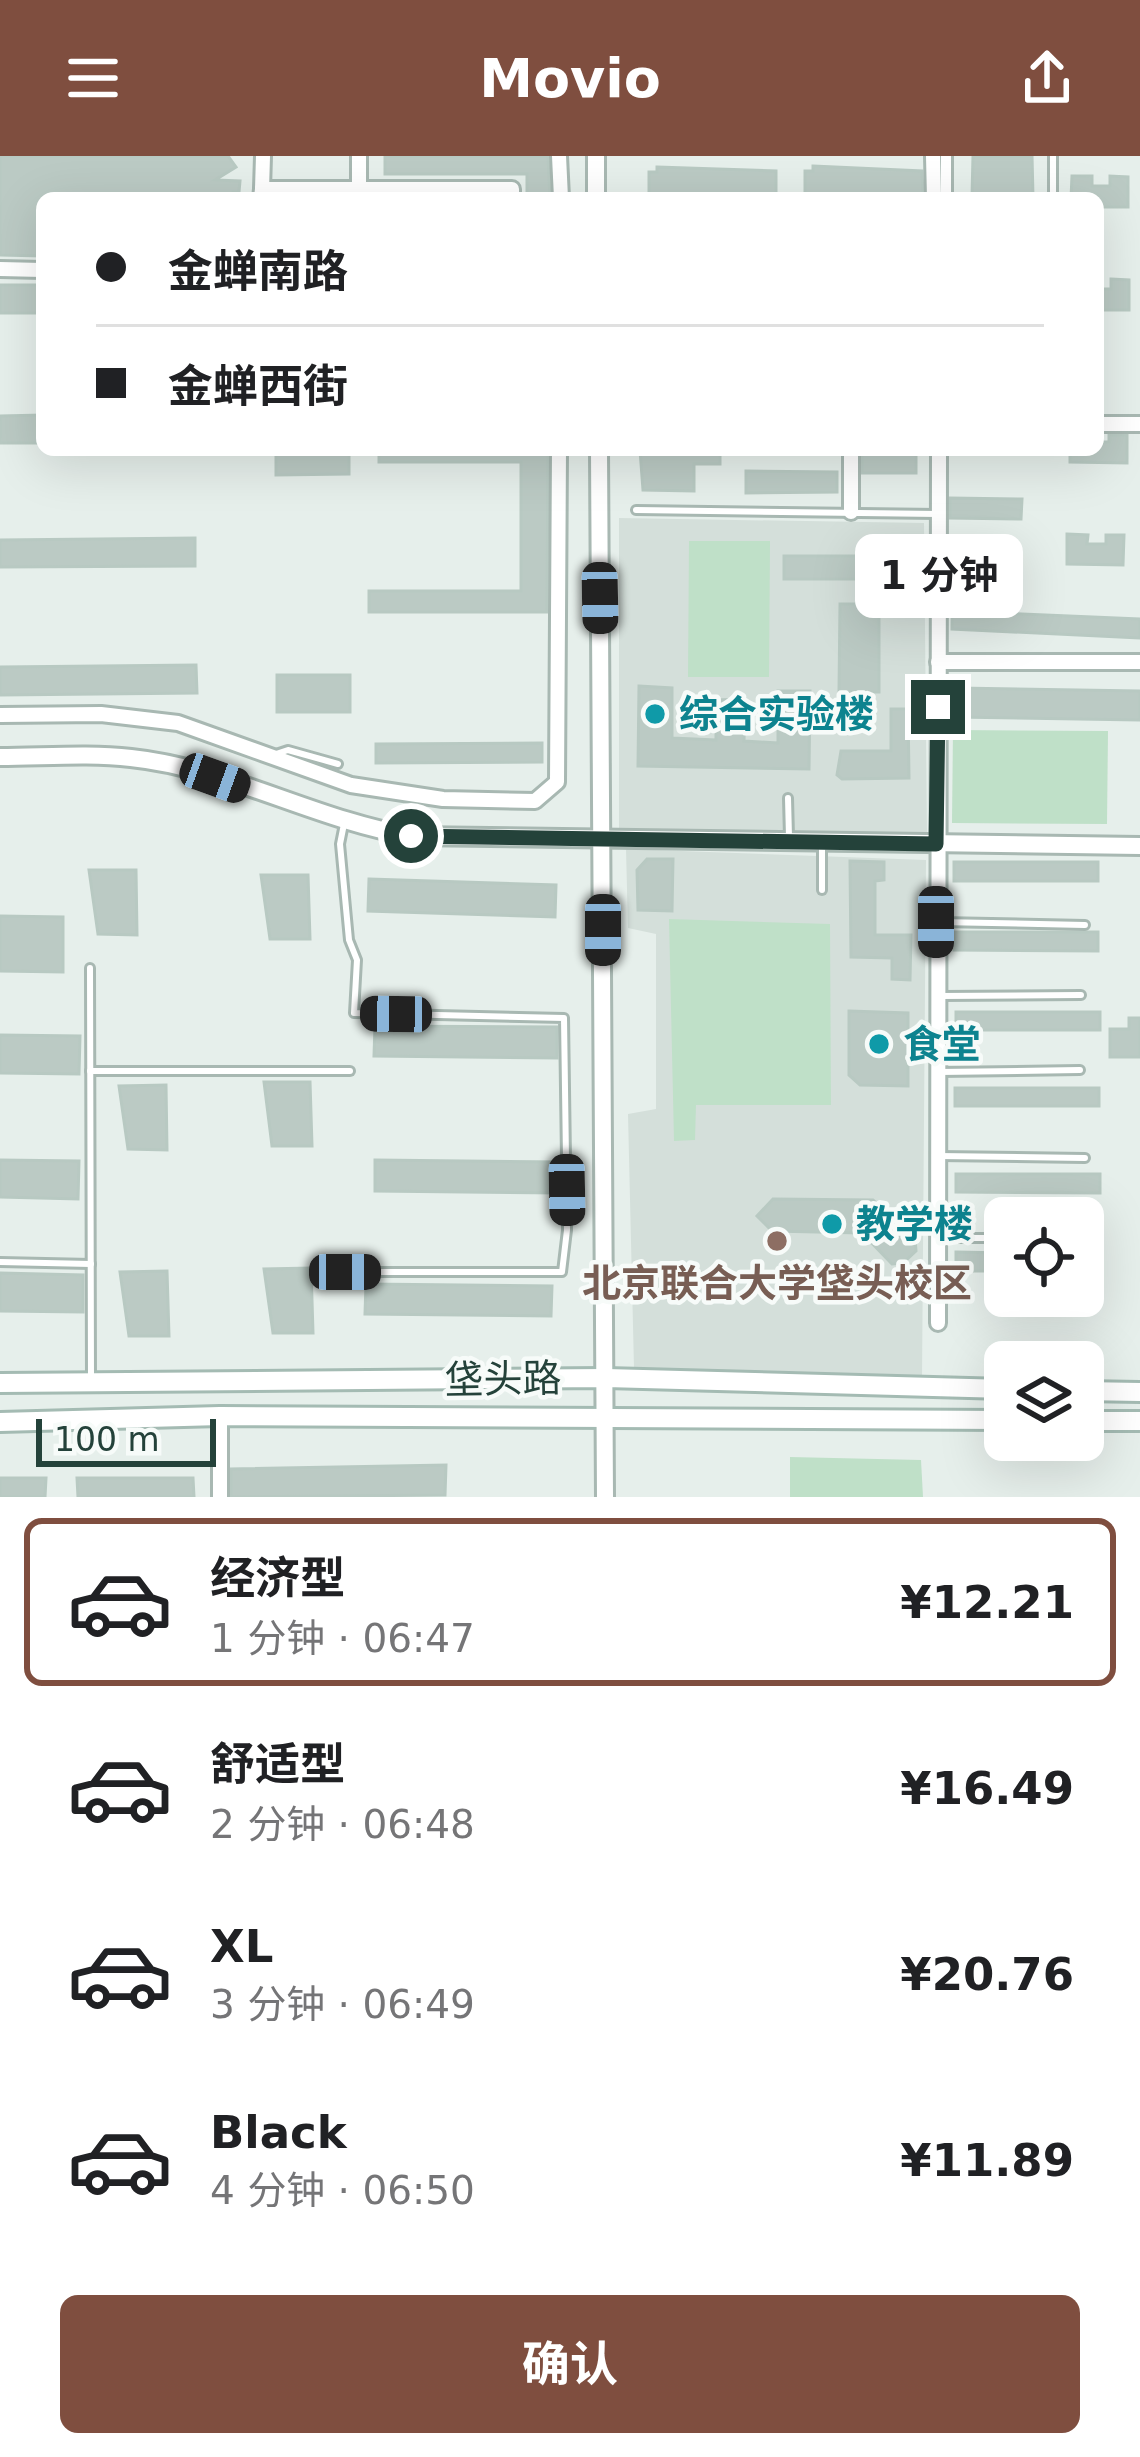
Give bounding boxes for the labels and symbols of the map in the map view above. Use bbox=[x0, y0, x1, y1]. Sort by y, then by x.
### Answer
callout: 1 分钟 bbox=[854, 533, 1022, 617]
car bbox=[581, 562, 619, 634]
route end bbox=[911, 680, 965, 734]
place label: 综合实验楼 bbox=[679, 692, 874, 737]
marker: 综合实验楼 bbox=[642, 701, 668, 727]
car bbox=[175, 749, 255, 807]
route start bbox=[384, 809, 438, 863]
car bbox=[918, 886, 954, 958]
car bbox=[585, 894, 621, 966]
car bbox=[360, 995, 432, 1033]
place label: 食堂 bbox=[903, 1022, 981, 1067]
marker: 食堂 bbox=[866, 1031, 892, 1057]
car bbox=[548, 1154, 586, 1226]
place label: 教学楼 bbox=[856, 1202, 973, 1247]
marker: 教学楼 bbox=[819, 1211, 845, 1237]
marker: 北京联合大学垡头校区 bbox=[764, 1228, 790, 1254]
car bbox=[309, 1254, 381, 1290]
place label: 北京联合大学垡头校区 bbox=[582, 1261, 972, 1306]
street label: 垡头路 bbox=[444, 1355, 562, 1403]
scale bar bbox=[36, 1413, 216, 1466]

